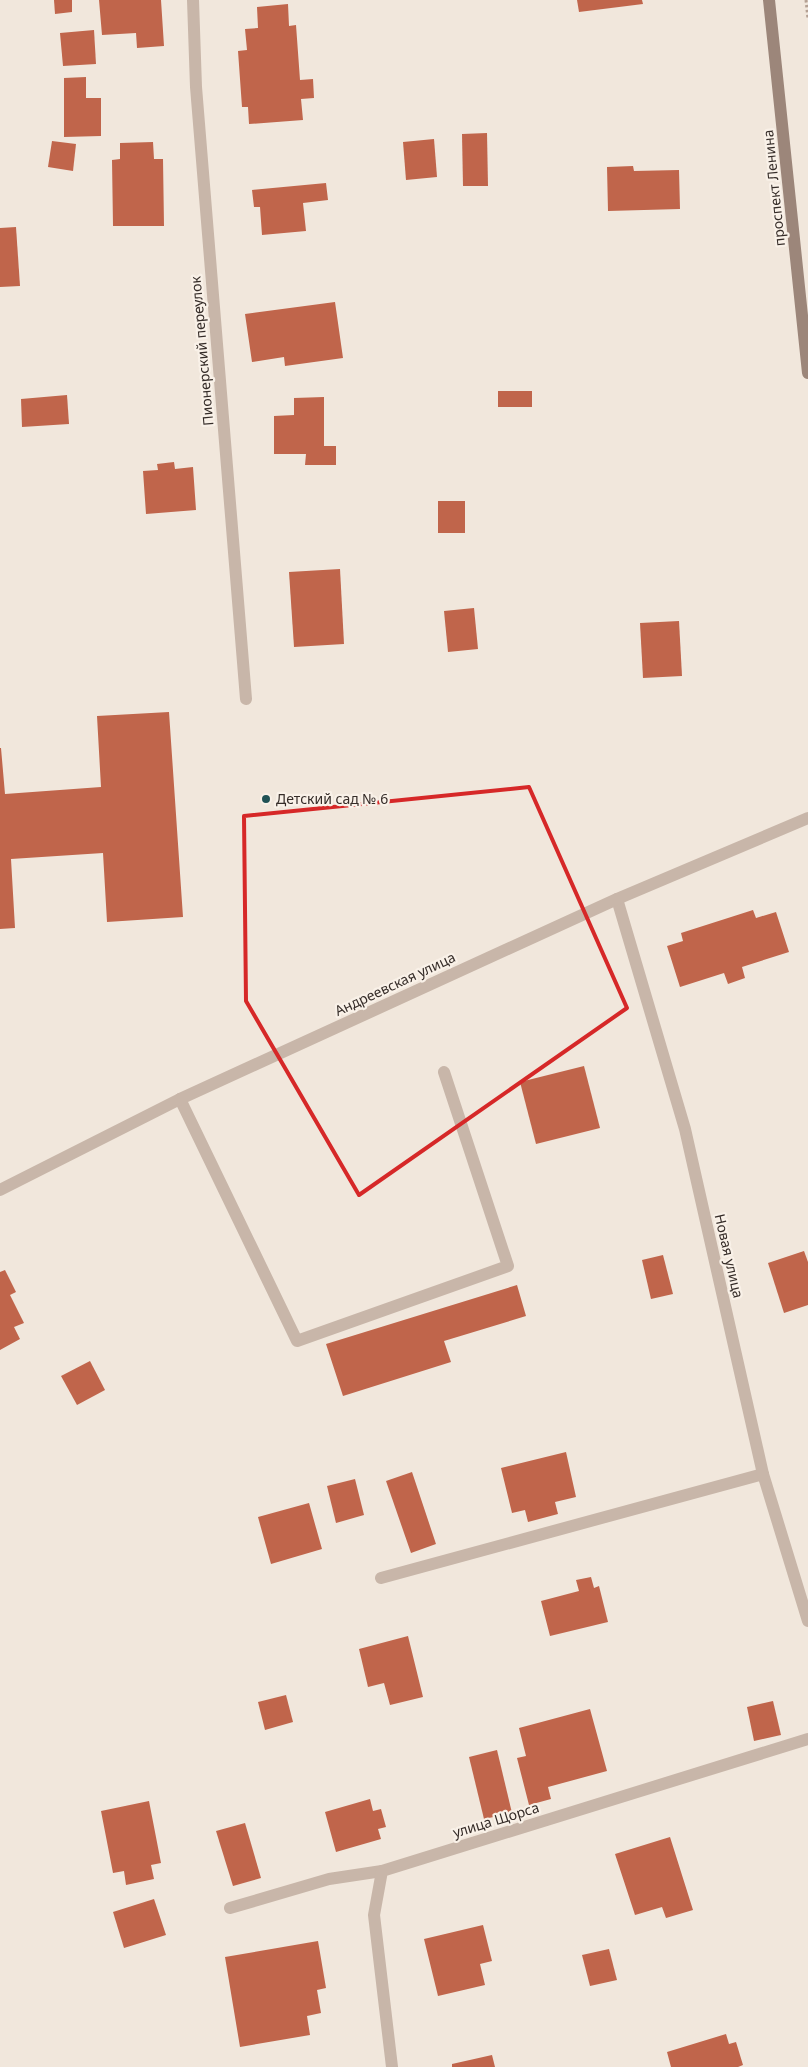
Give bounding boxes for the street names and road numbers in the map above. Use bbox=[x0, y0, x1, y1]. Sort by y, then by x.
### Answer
street label: проспект Ленина bbox=[758, 129, 789, 247]
street label: Пионерский переулок bbox=[185, 275, 217, 427]
street label: Андреевская улица bbox=[331, 947, 458, 1020]
street label: Новая улица bbox=[711, 1212, 748, 1300]
street label: улица Щорса bbox=[450, 1797, 541, 1842]

